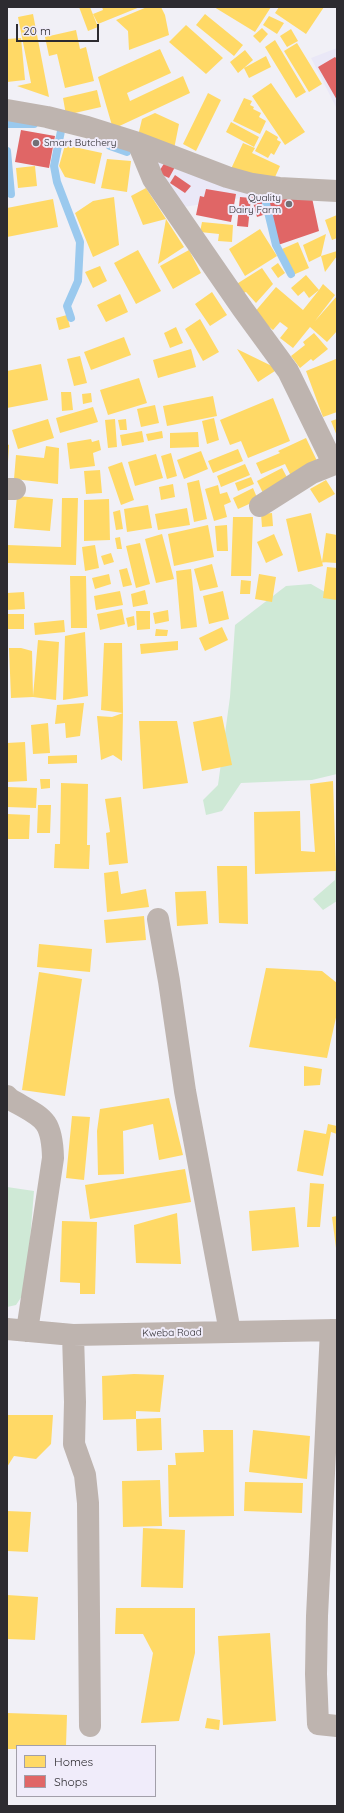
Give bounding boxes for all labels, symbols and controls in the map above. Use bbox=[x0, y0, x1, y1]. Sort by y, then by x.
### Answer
scale bar bbox=[18, 16, 101, 42]
text: 20 m bbox=[23, 23, 51, 38]
place label: Smart Butchery bbox=[44, 137, 116, 149]
marker: Smart Butchery bbox=[31, 138, 41, 148]
place label: Quality Dairy Farm bbox=[229, 192, 281, 216]
marker: Quality Dairy Farm bbox=[284, 199, 294, 209]
street label: Kweba Road bbox=[142, 1326, 202, 1340]
legend bbox=[16, 1745, 156, 1797]
text: Homes bbox=[54, 1754, 93, 1769]
text: Shops bbox=[54, 1774, 88, 1789]

